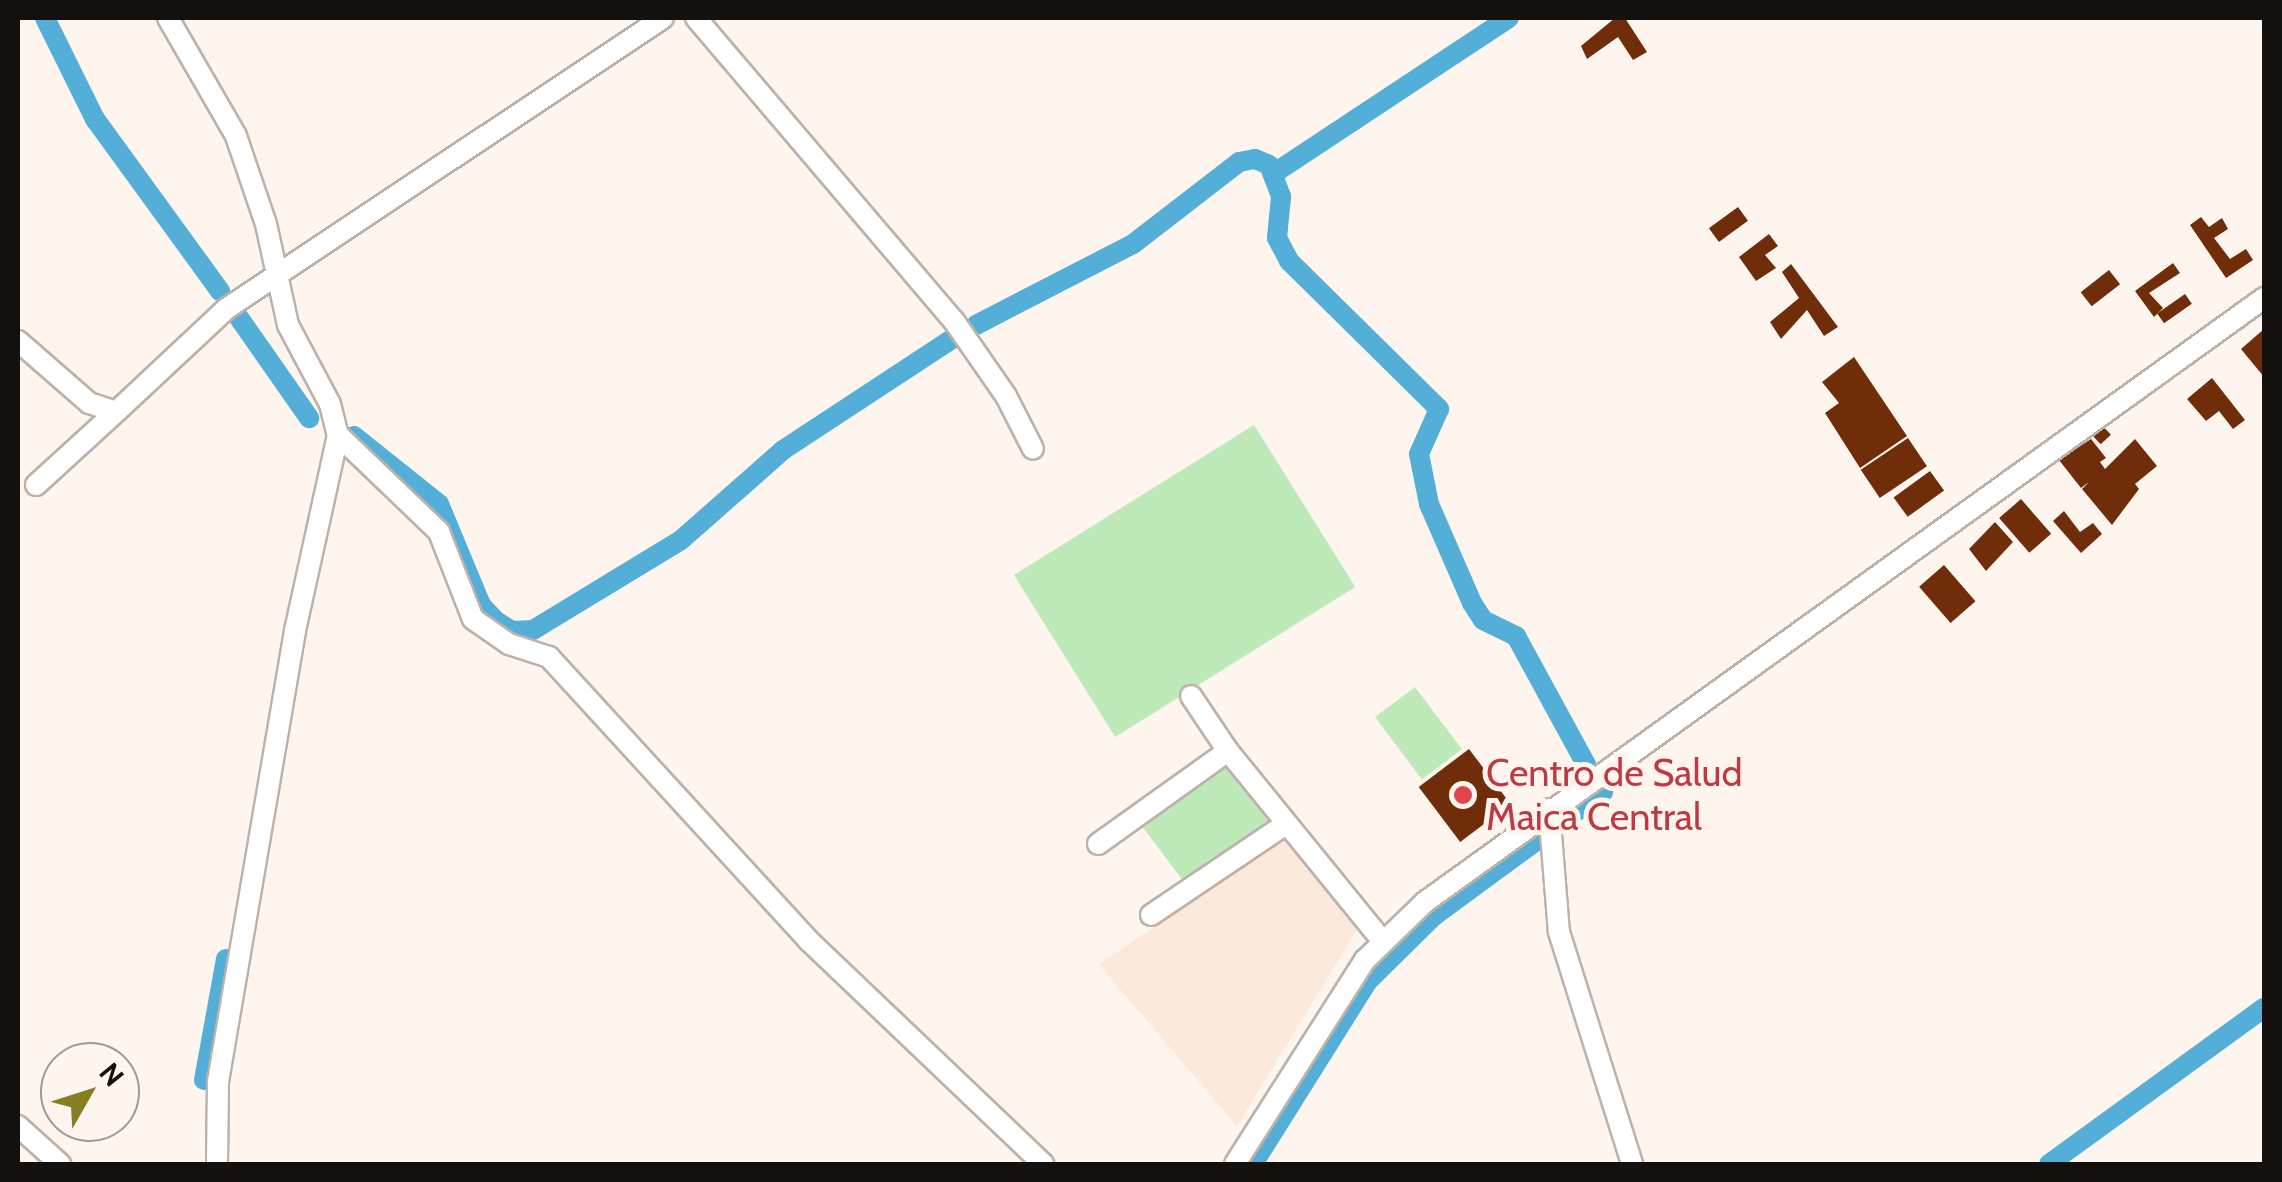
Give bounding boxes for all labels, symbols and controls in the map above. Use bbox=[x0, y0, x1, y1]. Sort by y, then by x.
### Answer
place label: Centro de Salud Maica Central bbox=[1486, 750, 1743, 839]
marker: Centro de Salud Maica Central bbox=[1450, 782, 1476, 808]
north arrow bbox=[40, 1042, 140, 1142]
text: N bbox=[92, 1056, 131, 1093]

